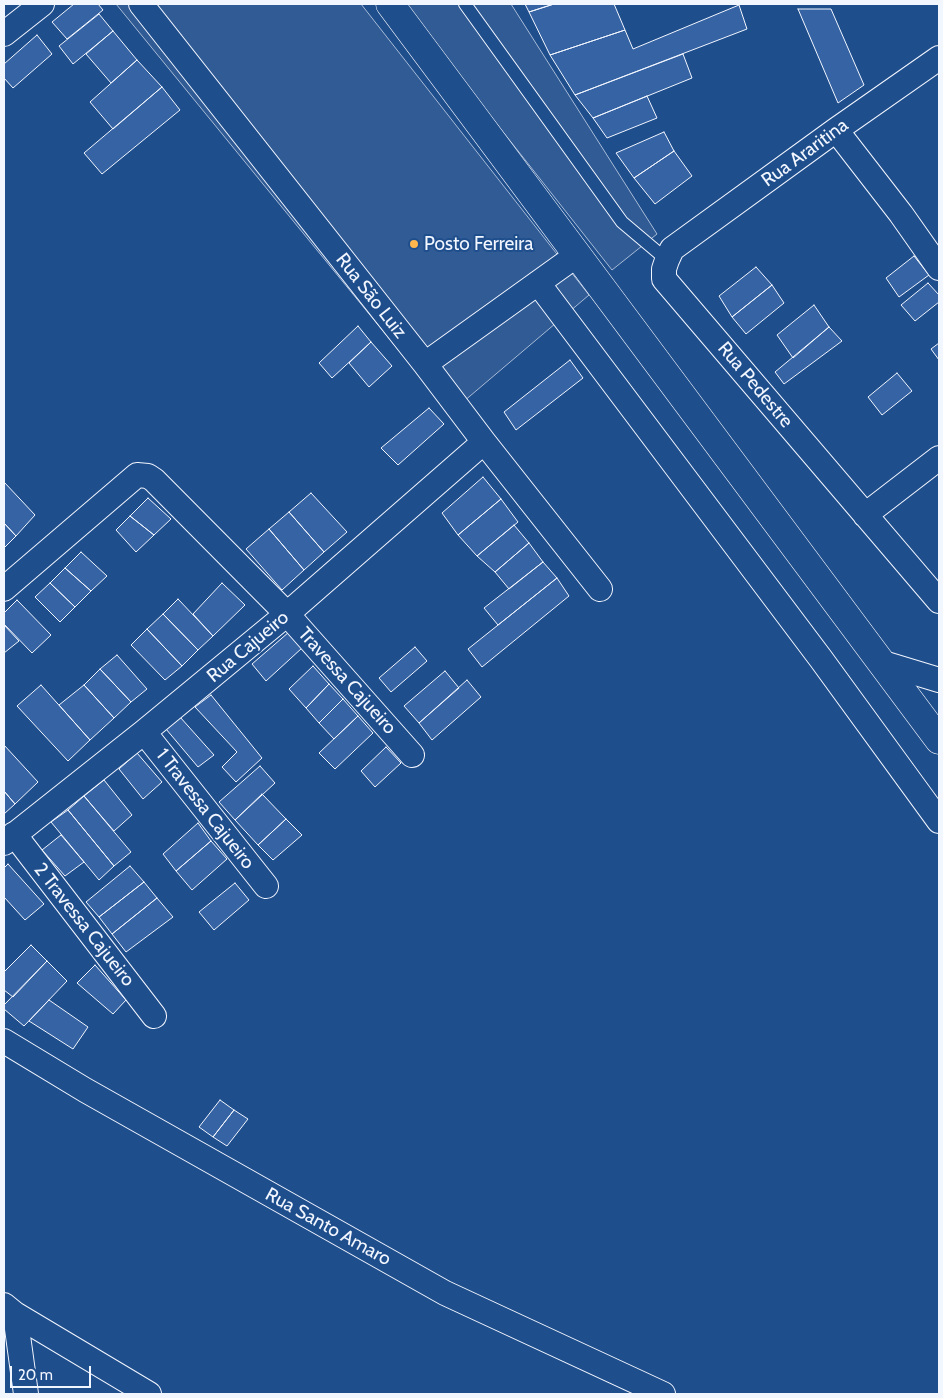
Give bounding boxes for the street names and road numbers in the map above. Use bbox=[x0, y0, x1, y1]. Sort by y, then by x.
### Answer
street label: Rua Araritina bbox=[757, 114, 853, 192]
street label: Rua São Luiz bbox=[331, 249, 411, 343]
street label: Rua Pedestre bbox=[713, 337, 797, 433]
street label: Rua Cajueiro bbox=[203, 606, 293, 688]
street label: Travessa Cajueiro bbox=[293, 623, 401, 739]
street label: 1 Travessa Cajueiro bbox=[151, 744, 259, 874]
street label: 2 Travessa Cajueiro bbox=[29, 859, 139, 991]
street label: Rua Santo Amaro bbox=[261, 1183, 395, 1271]

